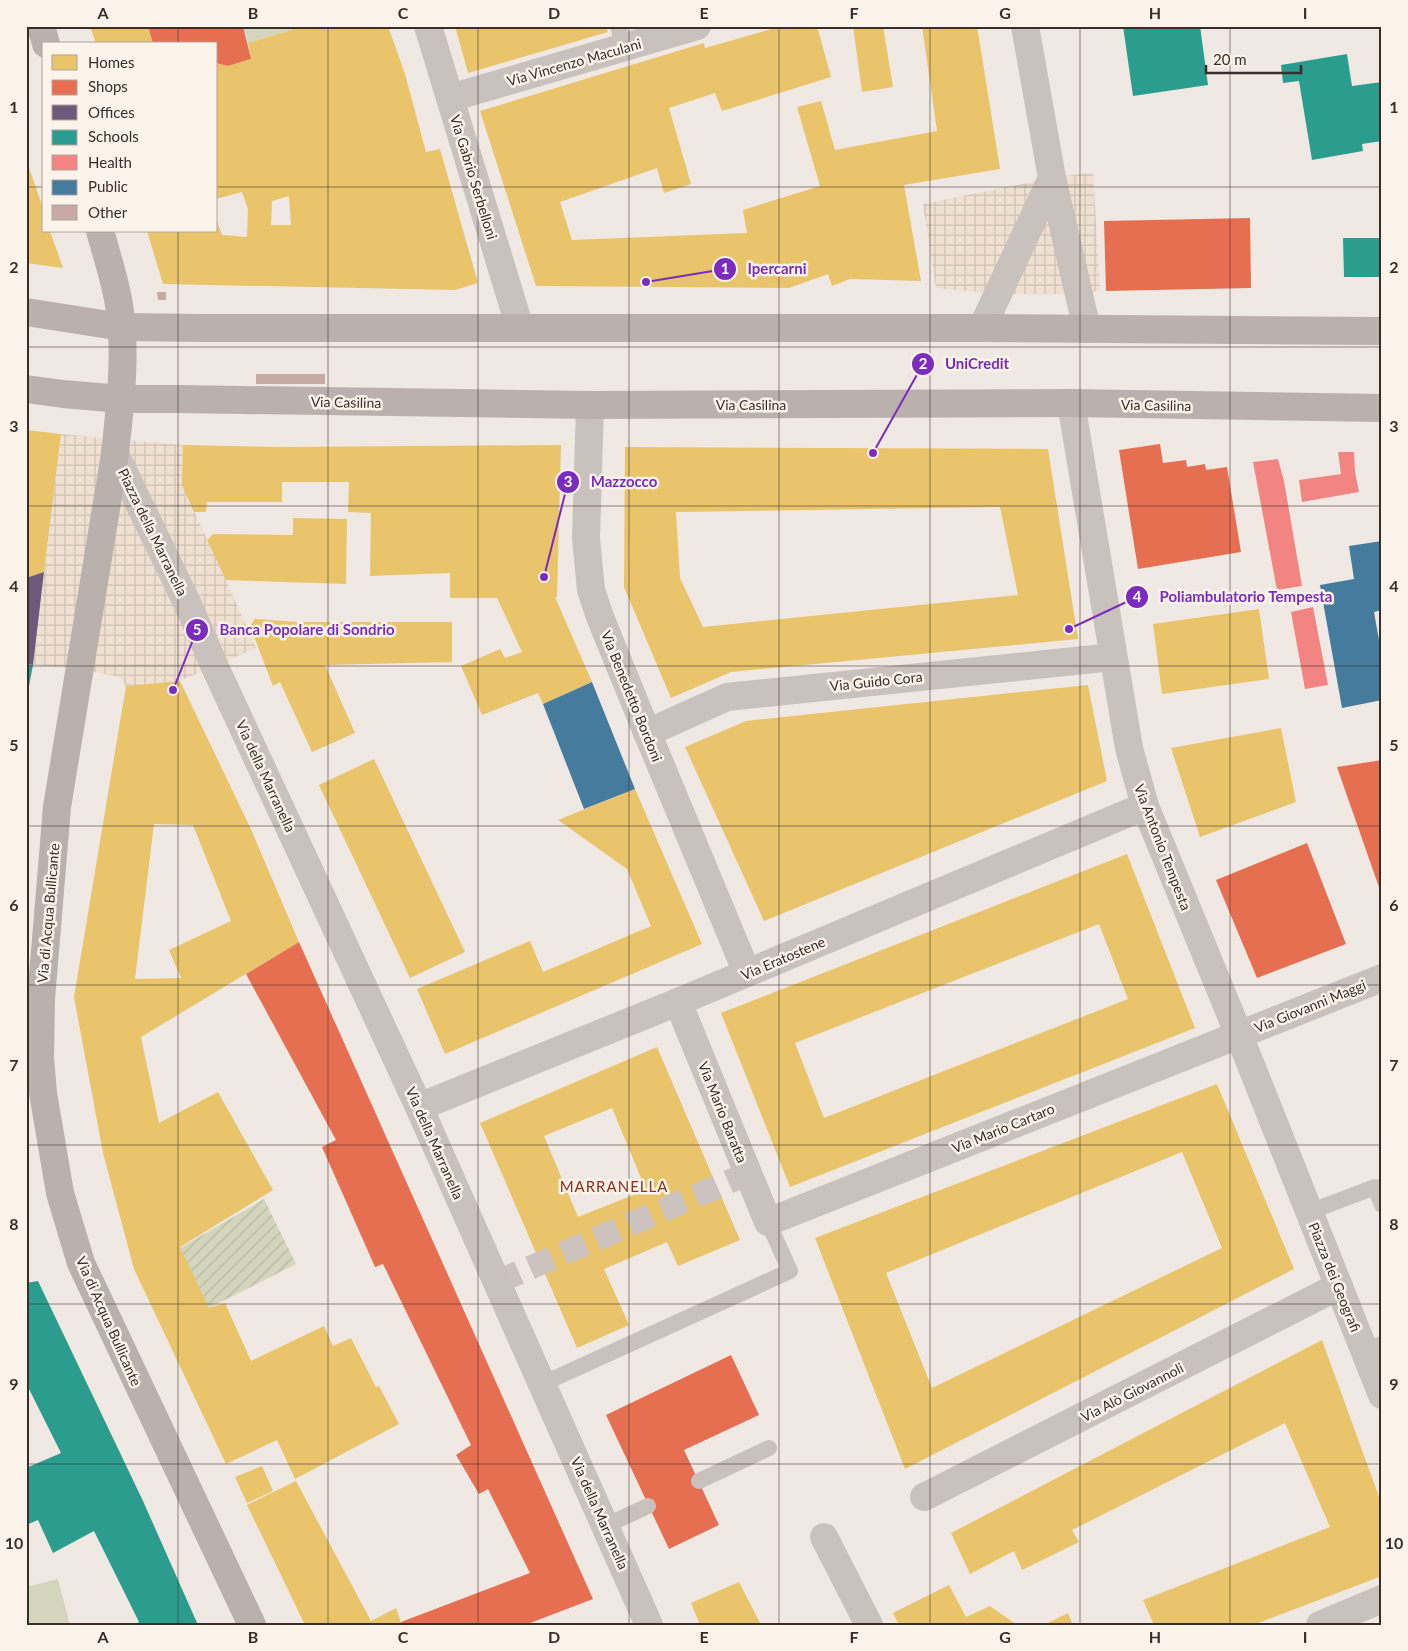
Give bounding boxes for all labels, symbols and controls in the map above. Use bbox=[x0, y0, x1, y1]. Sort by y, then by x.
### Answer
text: A bbox=[96, 3, 109, 22]
text: B bbox=[248, 3, 258, 22]
text: C bbox=[398, 3, 409, 22]
text: D bbox=[548, 3, 560, 22]
text: E bbox=[699, 3, 709, 22]
text: F bbox=[849, 3, 859, 22]
text: G bbox=[999, 3, 1011, 22]
text: H bbox=[1149, 3, 1161, 22]
text: I bbox=[1303, 3, 1307, 22]
street label: Via Vincenzo Maculani bbox=[505, 35, 643, 89]
legend bbox=[42, 42, 218, 232]
scale bar bbox=[1206, 42, 1300, 74]
text: 20 m bbox=[1213, 50, 1247, 68]
text: Homes bbox=[88, 53, 134, 71]
text: Shops bbox=[88, 77, 128, 95]
text: 1 bbox=[9, 97, 19, 116]
text: 1 bbox=[1389, 97, 1399, 116]
text: Offices bbox=[88, 103, 135, 121]
street label: Via Gabrio Serbelloni bbox=[447, 113, 501, 241]
text: Schools bbox=[88, 127, 139, 145]
text: Health bbox=[88, 153, 132, 171]
text: Public bbox=[88, 177, 128, 195]
text: Other bbox=[88, 203, 128, 221]
callout: Ipercarni bbox=[713, 254, 817, 284]
text: 2 bbox=[9, 257, 19, 276]
text: 2 bbox=[1389, 257, 1399, 276]
text: 1 bbox=[721, 259, 729, 277]
text: Ipercarni bbox=[748, 259, 807, 277]
callout: UniCredit bbox=[910, 349, 1020, 379]
text: 2 bbox=[919, 354, 928, 372]
text: UniCredit bbox=[945, 354, 1010, 372]
street label: Via Casilina bbox=[311, 393, 381, 411]
street label: Via Casilina bbox=[716, 396, 786, 413]
street label: Via Casilina bbox=[1121, 396, 1191, 414]
text: 3 bbox=[9, 416, 19, 435]
text: 3 bbox=[1389, 416, 1399, 435]
street label: Piazza della Marranella bbox=[115, 465, 191, 599]
callout: Mazzocco bbox=[556, 467, 667, 497]
text: 3 bbox=[564, 472, 572, 490]
text: Mazzocco bbox=[591, 472, 658, 490]
text: 4 bbox=[9, 576, 19, 595]
text: 4 bbox=[1389, 576, 1399, 595]
callout: Poliambulatorio Tempesta bbox=[1125, 582, 1343, 612]
text: 4 bbox=[1133, 587, 1142, 605]
text: Poliambulatorio Tempesta bbox=[1160, 587, 1332, 605]
callout: Banca Popolare di Sondrio bbox=[185, 615, 405, 645]
text: 5 bbox=[193, 620, 201, 638]
text: Banca Popolare di Sondrio bbox=[219, 620, 395, 638]
street label: Via Benedetto Bordoni bbox=[598, 628, 666, 764]
street label: Via Guido Cora bbox=[829, 668, 923, 694]
street label: Via della Marranella bbox=[233, 717, 299, 835]
text: 5 bbox=[9, 735, 19, 754]
text: 5 bbox=[1389, 735, 1399, 754]
street label: Via Antonio Tempesta bbox=[1131, 781, 1195, 913]
street label: Via di Acqua Bullicante bbox=[33, 842, 63, 984]
text: 6 bbox=[9, 895, 19, 914]
text: 6 bbox=[1389, 895, 1399, 914]
street label: Via Eratostene bbox=[738, 933, 828, 983]
street label: Via Giovanni Maggi bbox=[1252, 976, 1368, 1036]
text: 7 bbox=[9, 1055, 19, 1074]
text: 7 bbox=[1389, 1055, 1399, 1074]
street label: Via Mario Baratta bbox=[695, 1059, 751, 1165]
street label: Via della Marranella bbox=[403, 1084, 467, 1202]
street label: Via Mario Cartaro bbox=[949, 1100, 1057, 1156]
district label: MARRANELLA bbox=[560, 1177, 668, 1195]
text: 8 bbox=[9, 1214, 19, 1233]
text: 8 bbox=[1389, 1214, 1399, 1233]
street label: Piazza dei Geografi bbox=[1305, 1220, 1365, 1334]
street label: Via di Acqua Bullicante bbox=[73, 1254, 145, 1388]
street label: Via Alò Giovannoli bbox=[1078, 1359, 1186, 1425]
text: 9 bbox=[9, 1374, 19, 1393]
text: 9 bbox=[1389, 1374, 1399, 1393]
street label: Via della Marranella bbox=[568, 1454, 632, 1572]
text: 10 bbox=[5, 1533, 23, 1552]
text: 10 bbox=[1385, 1533, 1403, 1552]
text: A bbox=[96, 1627, 109, 1646]
text: B bbox=[248, 1627, 258, 1646]
text: C bbox=[398, 1627, 409, 1646]
text: D bbox=[548, 1627, 560, 1646]
text: E bbox=[699, 1627, 709, 1646]
text: F bbox=[849, 1627, 859, 1646]
text: G bbox=[999, 1627, 1011, 1646]
text: H bbox=[1149, 1627, 1161, 1646]
text: I bbox=[1303, 1627, 1307, 1646]

